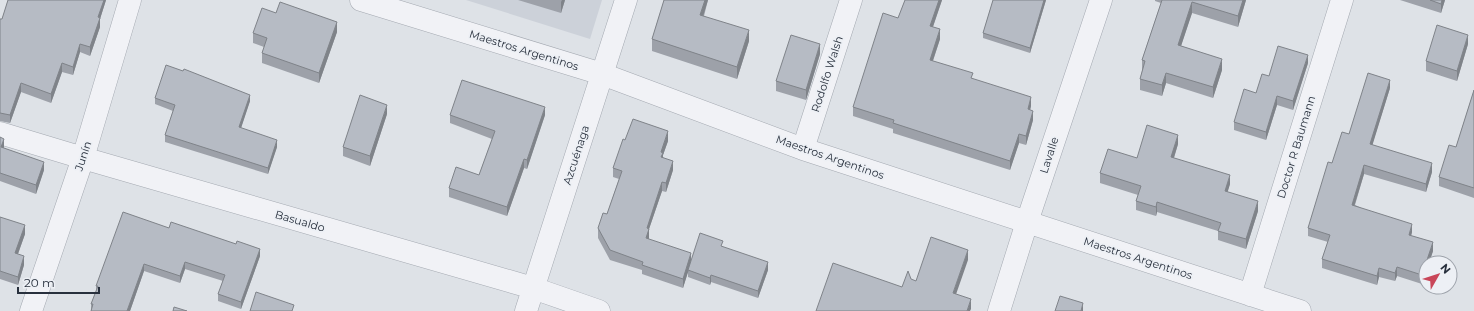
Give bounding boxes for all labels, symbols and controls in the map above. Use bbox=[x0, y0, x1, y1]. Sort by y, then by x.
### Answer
street label: Maestros Argentinos bbox=[468, 27, 581, 74]
street label: Rodolfo Walsh bbox=[808, 34, 846, 114]
street label: Doctor R Baumann bbox=[1274, 94, 1318, 200]
street label: Azcuénaga bbox=[560, 124, 592, 186]
street label: Maestros Argentinos bbox=[774, 132, 887, 182]
street label: Lavalle bbox=[1037, 135, 1062, 175]
street label: Junín bbox=[71, 139, 94, 174]
street label: Basualdo bbox=[273, 207, 327, 235]
street label: Maestros Argentinos bbox=[1082, 234, 1195, 282]
north arrow bbox=[1418, 255, 1458, 295]
text: N bbox=[1438, 261, 1454, 277]
scale bar bbox=[18, 269, 99, 295]
text: 20 m bbox=[24, 275, 55, 290]

